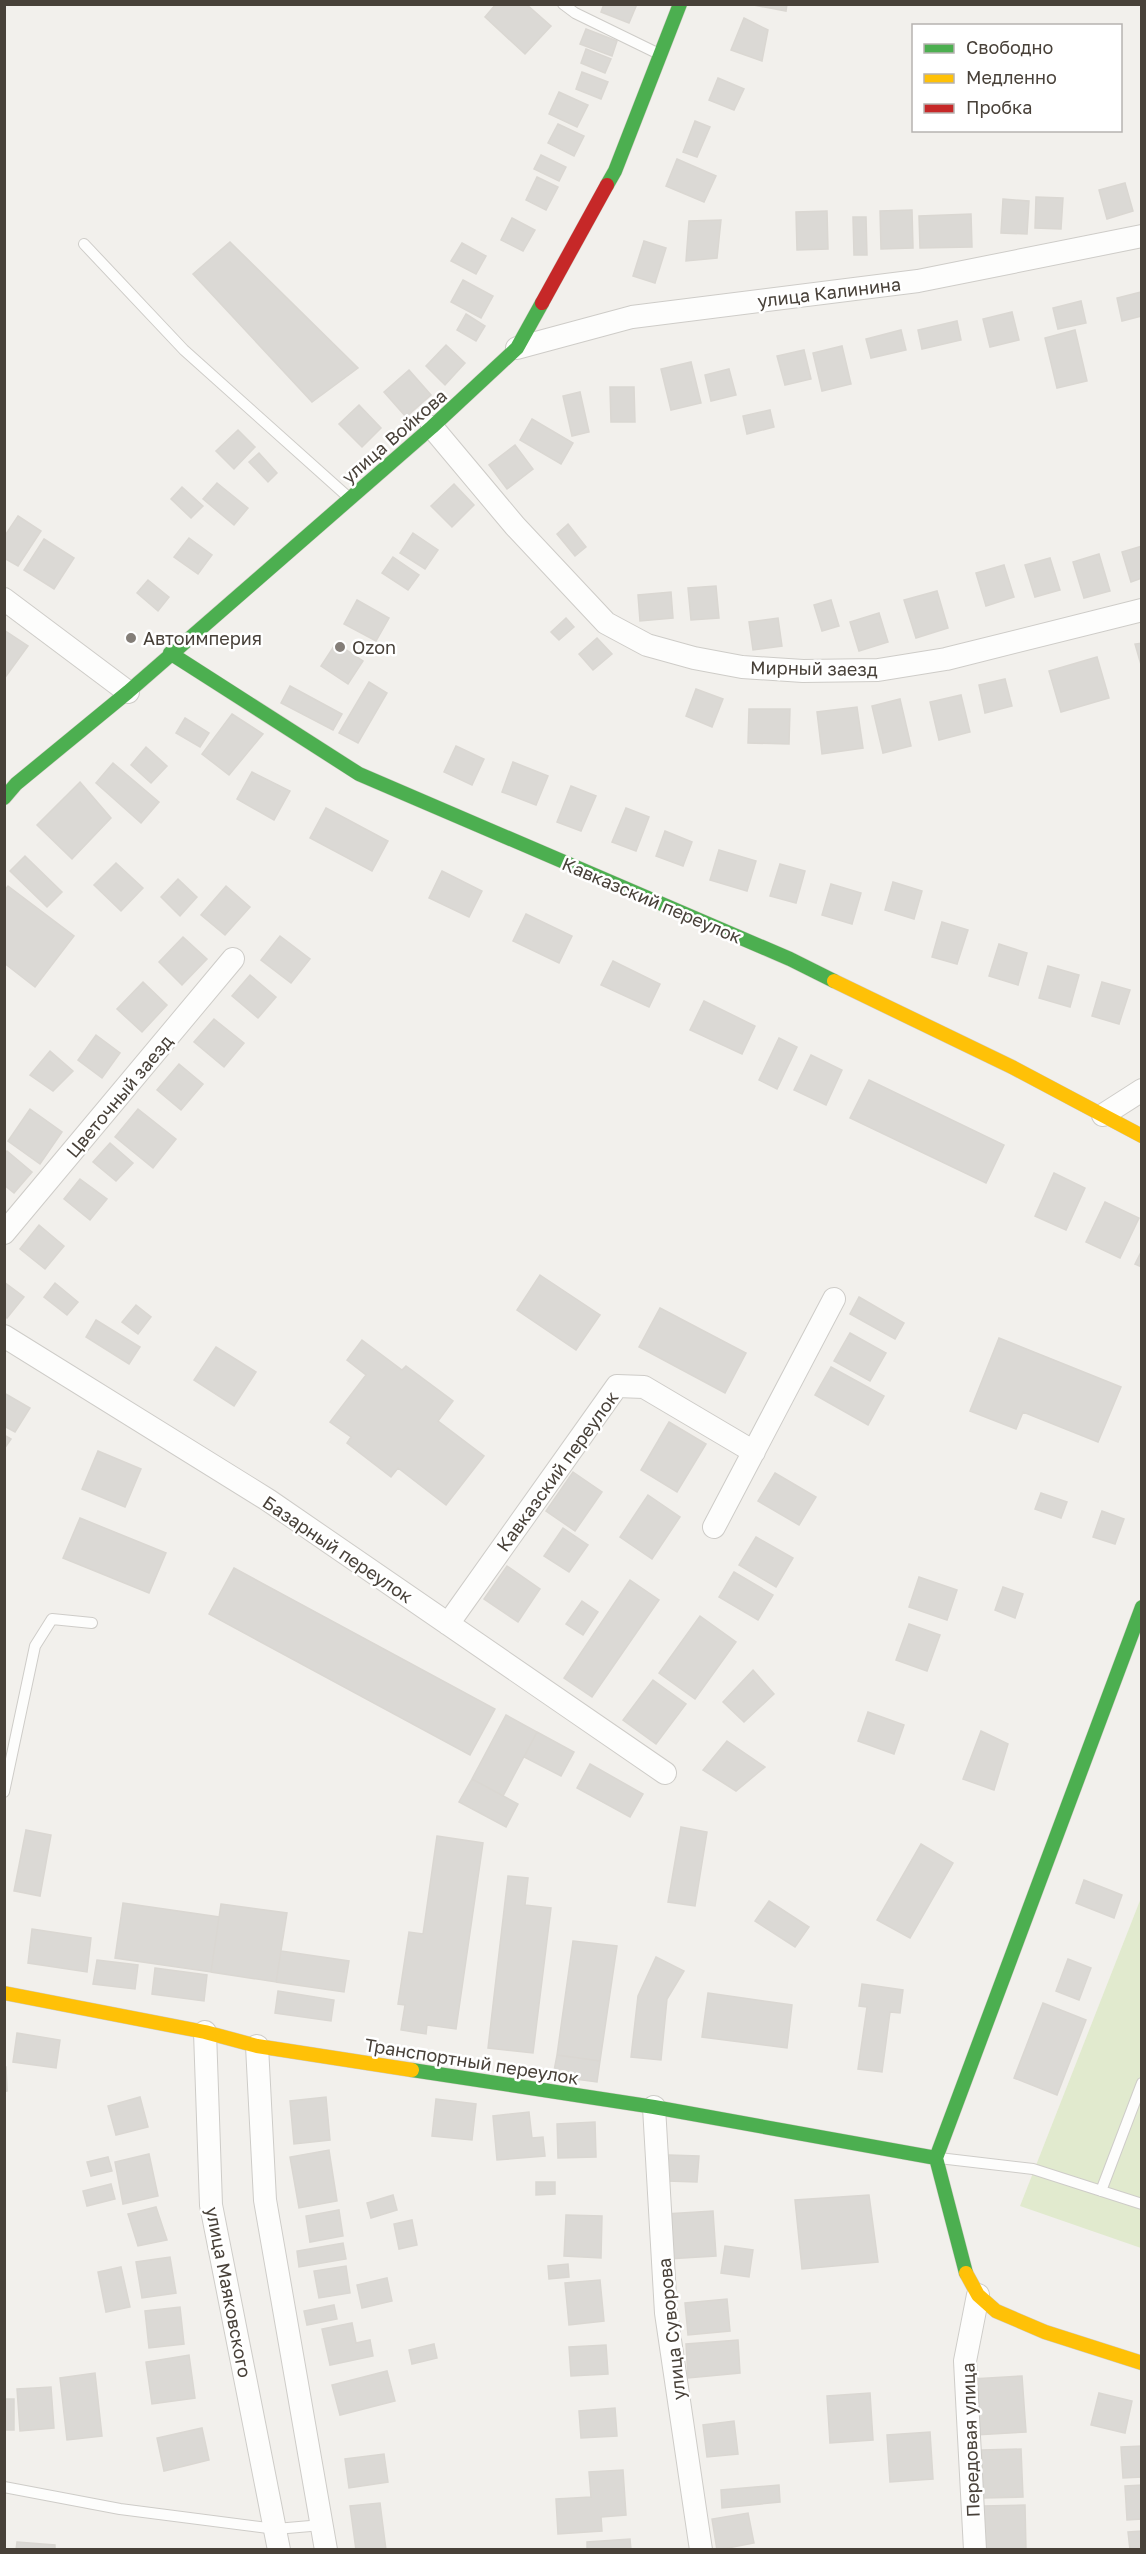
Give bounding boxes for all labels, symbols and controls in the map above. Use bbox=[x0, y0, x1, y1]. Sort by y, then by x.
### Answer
legend bbox=[912, 24, 1122, 132]
text: Свободно bbox=[966, 36, 1053, 58]
text: Медленно bbox=[966, 66, 1057, 88]
text: Пробка bbox=[966, 96, 1032, 118]
street label: улица Калинина bbox=[756, 272, 902, 312]
street label: улица Войкова bbox=[337, 384, 451, 488]
place label: Автоимперия bbox=[143, 627, 262, 649]
marker: Автоимперия bbox=[124, 631, 138, 645]
place label: Ozon bbox=[352, 636, 396, 658]
marker: Ozon bbox=[333, 640, 347, 654]
street label: Мирный заезд bbox=[750, 656, 878, 680]
street label: Кавказский переулок bbox=[559, 852, 745, 948]
street label: Цветочный заезд bbox=[61, 1030, 177, 1162]
street label: Кавказский переулок bbox=[491, 1386, 623, 1556]
street label: Базарный переулок bbox=[259, 1491, 417, 1607]
street label: Транспортный переулок bbox=[363, 2033, 581, 2089]
street label: улица Маяковского bbox=[202, 2205, 256, 2379]
street label: улица Суворова bbox=[653, 2257, 689, 2401]
street label: Передовая улица bbox=[956, 2362, 984, 2518]

